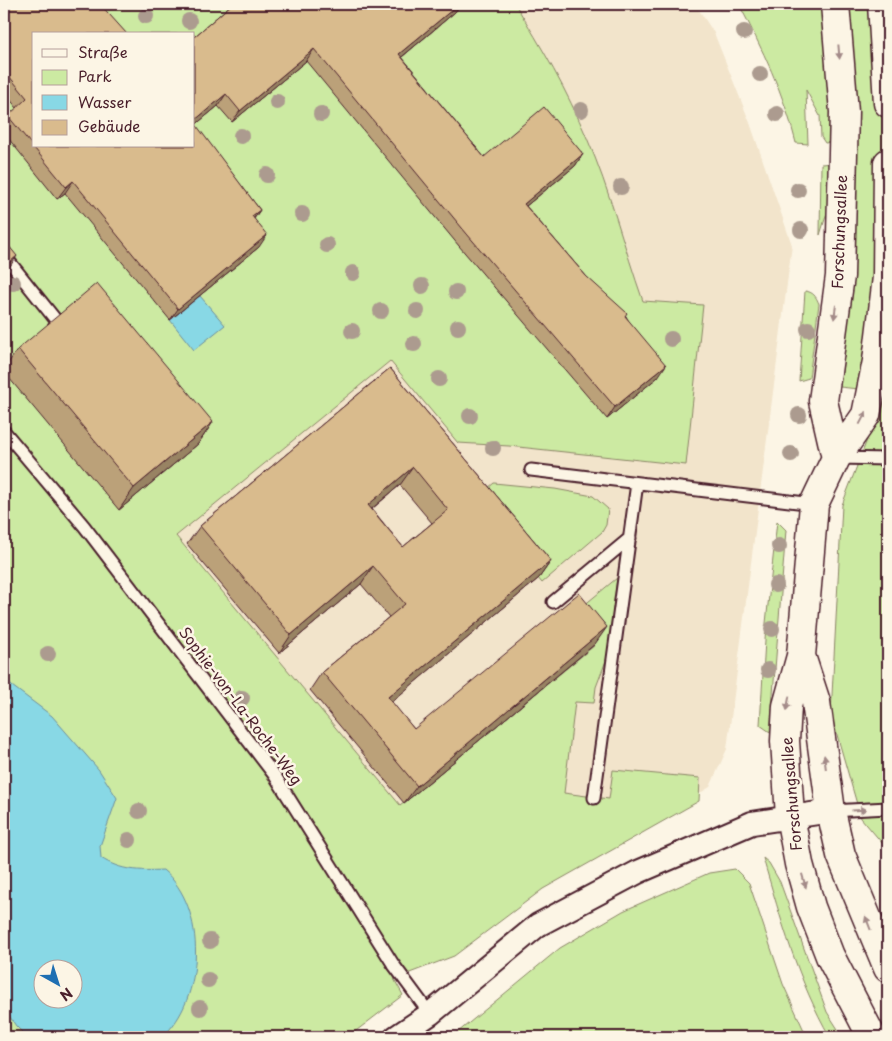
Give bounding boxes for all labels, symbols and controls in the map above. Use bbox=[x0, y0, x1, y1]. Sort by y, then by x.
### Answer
legend bbox=[32, 32, 195, 148]
text: Straße bbox=[78, 40, 128, 63]
one-way arrow bbox=[836, 45, 844, 61]
text: Park bbox=[78, 64, 112, 87]
text: Wasser bbox=[78, 90, 131, 113]
text: Gebäude bbox=[78, 114, 140, 137]
street label: Forschungsallee bbox=[825, 174, 852, 289]
one-way arrow bbox=[831, 304, 839, 320]
one-way arrow bbox=[859, 410, 867, 425]
street label: Sophie-von-La-Roche-Weg bbox=[174, 621, 308, 789]
one-way arrow bbox=[784, 695, 792, 711]
street label: Forschungsallee bbox=[774, 736, 807, 852]
one-way arrow bbox=[821, 754, 829, 770]
one-way arrow bbox=[852, 805, 868, 813]
one-way arrow bbox=[800, 874, 808, 889]
one-way arrow bbox=[864, 915, 872, 930]
north arrow bbox=[32, 958, 82, 1008]
text: N bbox=[56, 983, 77, 1006]

